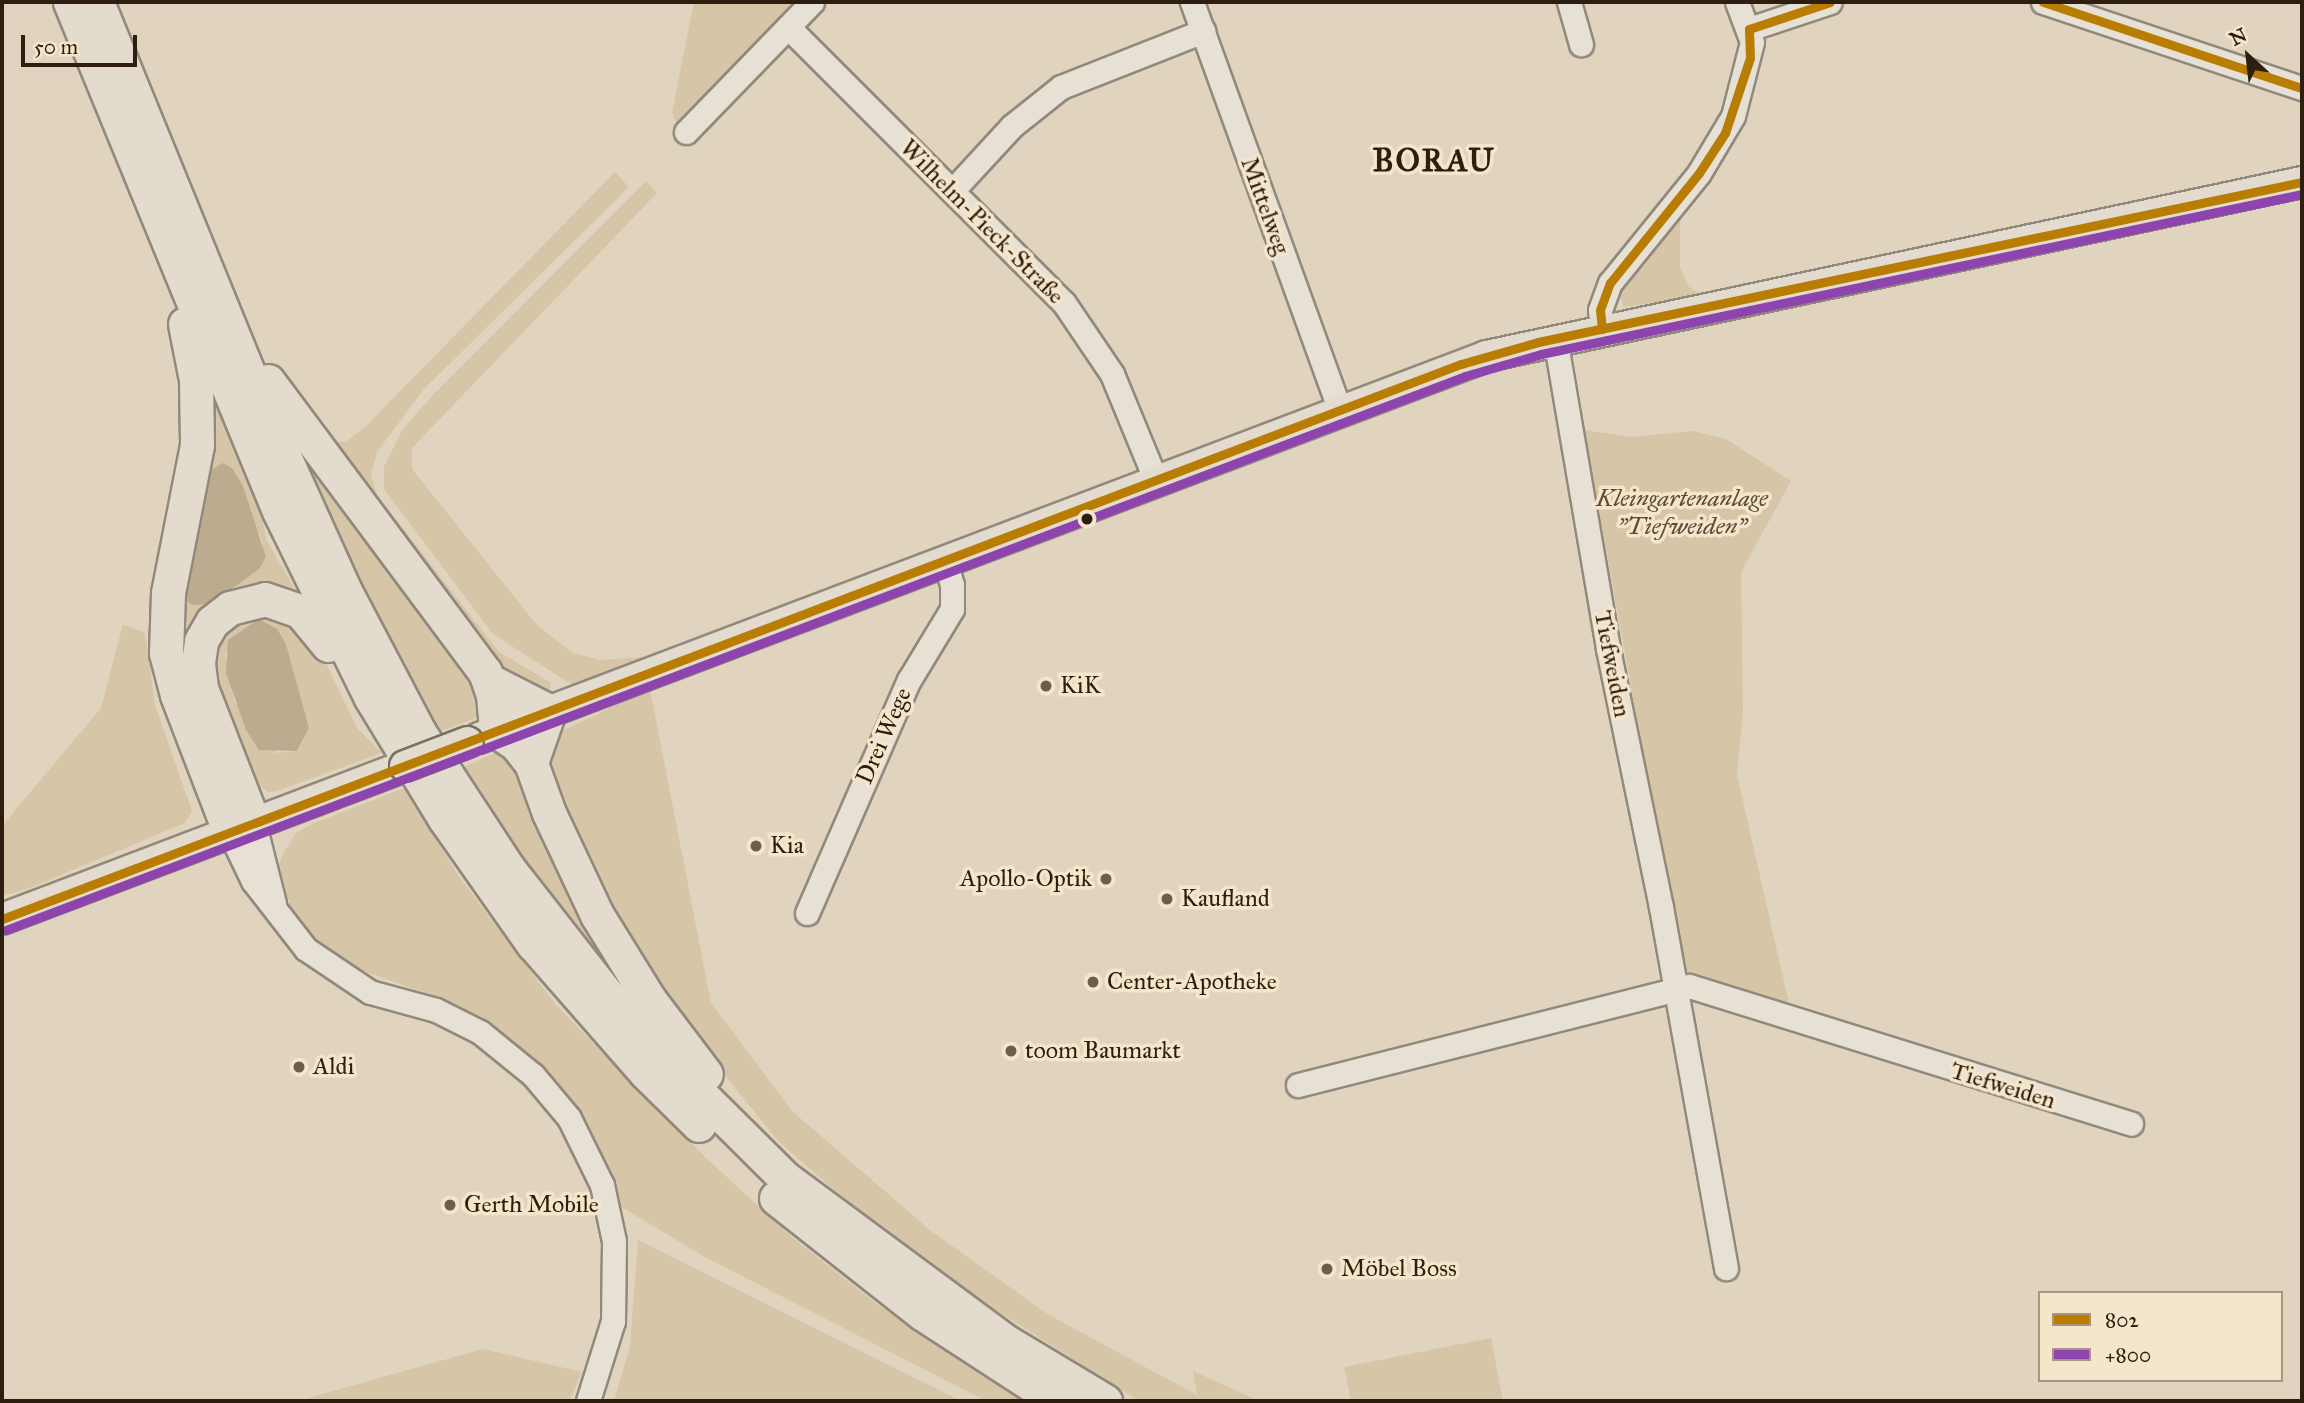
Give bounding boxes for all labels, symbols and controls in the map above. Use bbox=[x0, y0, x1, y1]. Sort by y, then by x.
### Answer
scale bar bbox=[24, 21, 140, 65]
north arrow bbox=[2213, 21, 2283, 91]
text: N bbox=[2226, 23, 2251, 51]
text: 50 m bbox=[34, 34, 78, 60]
street label: Wilhelm-Pieck-Straße bbox=[894, 134, 1070, 310]
district label: BORAU bbox=[1373, 142, 1495, 180]
street label: Mittelweg bbox=[1234, 154, 1296, 258]
park label: Kleingartenanlage "Tiefweiden" bbox=[1596, 485, 1768, 541]
unlabelled marker bbox=[1080, 512, 1094, 526]
street label: Tiefweiden bbox=[1588, 608, 1636, 720]
place label: KiK bbox=[1060, 672, 1101, 700]
marker: KiK bbox=[1038, 678, 1054, 694]
street label: Drei Wege bbox=[850, 683, 918, 789]
place label: Kia bbox=[770, 832, 804, 860]
marker: Kia bbox=[748, 838, 764, 854]
place label: Apollo-Optik bbox=[960, 865, 1092, 893]
marker: Apollo-Optik bbox=[1098, 871, 1114, 887]
place label: Kaufland bbox=[1181, 885, 1270, 913]
marker: Kaufland bbox=[1159, 891, 1175, 907]
place label: Center-Apotheke bbox=[1107, 968, 1277, 996]
marker: Center-Apotheke bbox=[1085, 974, 1101, 990]
place label: toom Baumarkt bbox=[1025, 1037, 1181, 1065]
marker: toom Baumarkt bbox=[1003, 1043, 1019, 1059]
place label: Aldi bbox=[313, 1053, 354, 1081]
street label: Tiefweiden bbox=[1947, 1056, 2059, 1116]
marker: Aldi bbox=[291, 1059, 307, 1075]
place label: Gerth Mobile bbox=[464, 1191, 599, 1219]
marker: Gerth Mobile bbox=[442, 1197, 458, 1213]
place label: Möbel Boss bbox=[1341, 1255, 1457, 1283]
marker: Möbel Boss bbox=[1319, 1261, 1335, 1277]
legend bbox=[2038, 1291, 2283, 1382]
text: 802 bbox=[2105, 1307, 2139, 1333]
text: +800 bbox=[2105, 1342, 2151, 1368]

